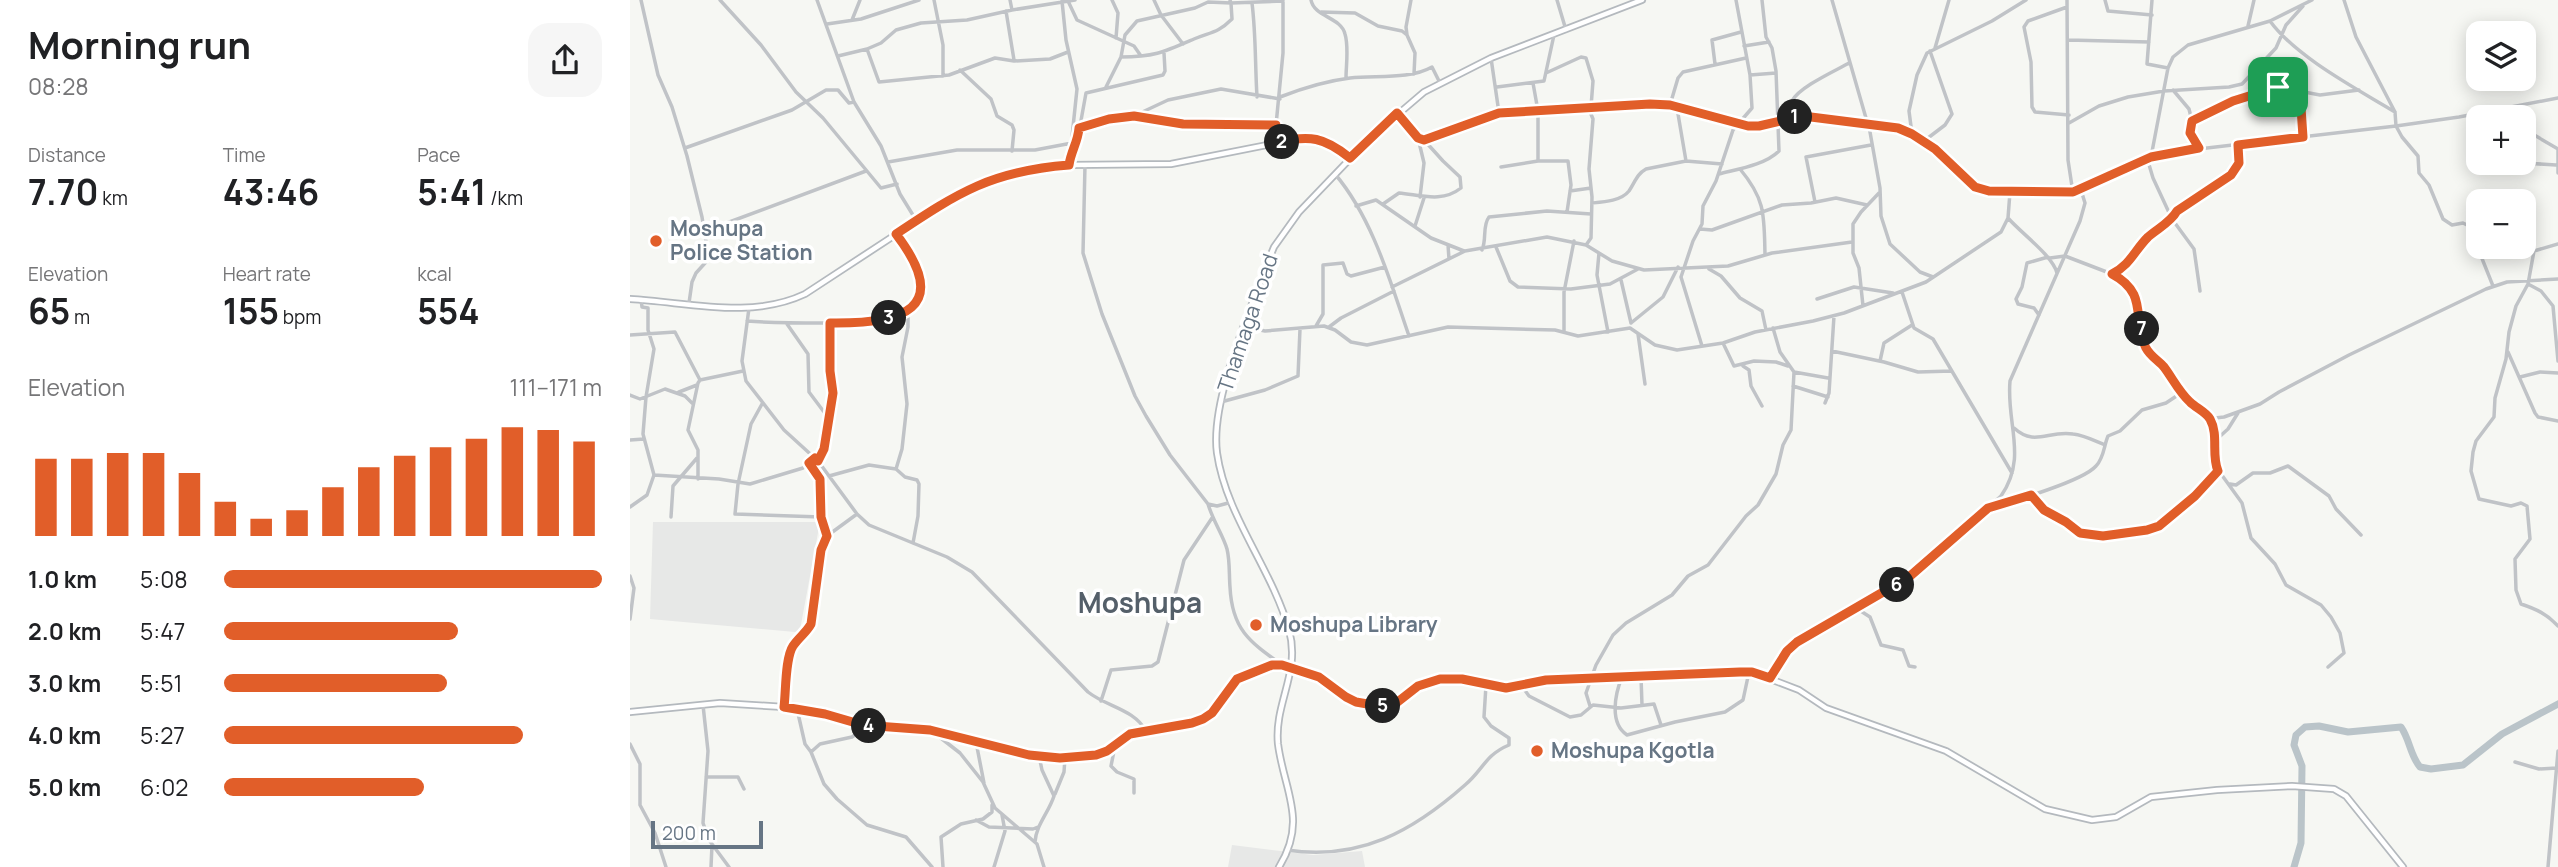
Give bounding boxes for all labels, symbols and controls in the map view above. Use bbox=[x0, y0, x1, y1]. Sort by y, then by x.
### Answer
text: Morning run bbox=[28, 18, 251, 70]
map controls bbox=[2466, 21, 2536, 259]
button: layers bbox=[2466, 21, 2536, 91]
button: share bbox=[528, 23, 602, 97]
pin bbox=[2248, 57, 2308, 117]
icon: arrive bbox=[2259, 68, 2297, 106]
text: 08:28 bbox=[28, 70, 89, 102]
pin: 1 bbox=[1778, 100, 1812, 134]
text: 1 bbox=[1790, 103, 1799, 129]
button: + bbox=[2466, 105, 2536, 175]
pin: 2 bbox=[1264, 124, 1300, 160]
text: 2 bbox=[1276, 128, 1287, 154]
text: Distance bbox=[28, 142, 106, 168]
text: Time bbox=[223, 142, 266, 168]
text: Pace bbox=[417, 142, 460, 168]
text: 7.70 bbox=[28, 168, 98, 216]
text: 43:46 bbox=[223, 168, 319, 216]
text: 5:41 bbox=[417, 168, 486, 216]
text: km bbox=[98, 185, 128, 211]
text: /km bbox=[486, 185, 523, 211]
button: − bbox=[2466, 189, 2536, 259]
place label: Moshupa Police Station bbox=[670, 214, 813, 266]
marker: Moshupa Police Station bbox=[648, 233, 664, 249]
street label: Thamaga Road bbox=[1210, 250, 1284, 395]
text: Elevation bbox=[28, 261, 108, 287]
text: Heart rate bbox=[223, 261, 311, 287]
text: kcal bbox=[417, 261, 452, 287]
text: 65 bbox=[28, 287, 70, 335]
text: 155 bbox=[223, 287, 279, 335]
text: 554 bbox=[417, 287, 480, 335]
pin: 3 bbox=[872, 300, 906, 336]
text: m bbox=[70, 304, 90, 330]
text: bpm bbox=[279, 304, 321, 330]
text: 3 bbox=[883, 304, 894, 330]
pin: 7 bbox=[2124, 312, 2160, 346]
text: 7 bbox=[2136, 315, 2147, 341]
text: Elevation bbox=[28, 371, 125, 403]
text: 111–171 m bbox=[510, 371, 602, 403]
text: 1.0 km bbox=[28, 563, 97, 595]
text: 5:08 bbox=[140, 563, 188, 595]
pin: 6 bbox=[1880, 568, 1914, 602]
text: 6 bbox=[1891, 571, 1902, 597]
district label: Moshupa bbox=[1078, 583, 1202, 621]
place label: Moshupa Library bbox=[1270, 610, 1438, 638]
text: 2.0 km bbox=[28, 615, 101, 647]
text: 5:47 bbox=[140, 615, 185, 647]
marker: Moshupa Library bbox=[1248, 617, 1264, 633]
text: 3.0 km bbox=[28, 667, 101, 699]
text: 5:51 bbox=[140, 667, 182, 699]
pin: 5 bbox=[1366, 688, 1400, 724]
text: 5 bbox=[1377, 692, 1388, 718]
pin: 4 bbox=[852, 708, 886, 744]
text: 4 bbox=[863, 712, 874, 738]
text: 4.0 km bbox=[28, 719, 101, 751]
text: 5:27 bbox=[140, 719, 185, 751]
place label: Moshupa Kgotla bbox=[1551, 736, 1715, 764]
marker: Moshupa Kgotla bbox=[1529, 743, 1545, 759]
text: 5.0 km bbox=[28, 771, 101, 803]
text: 6:02 bbox=[140, 771, 188, 803]
scale bar bbox=[651, 818, 763, 850]
text: 200 m bbox=[662, 820, 716, 846]

